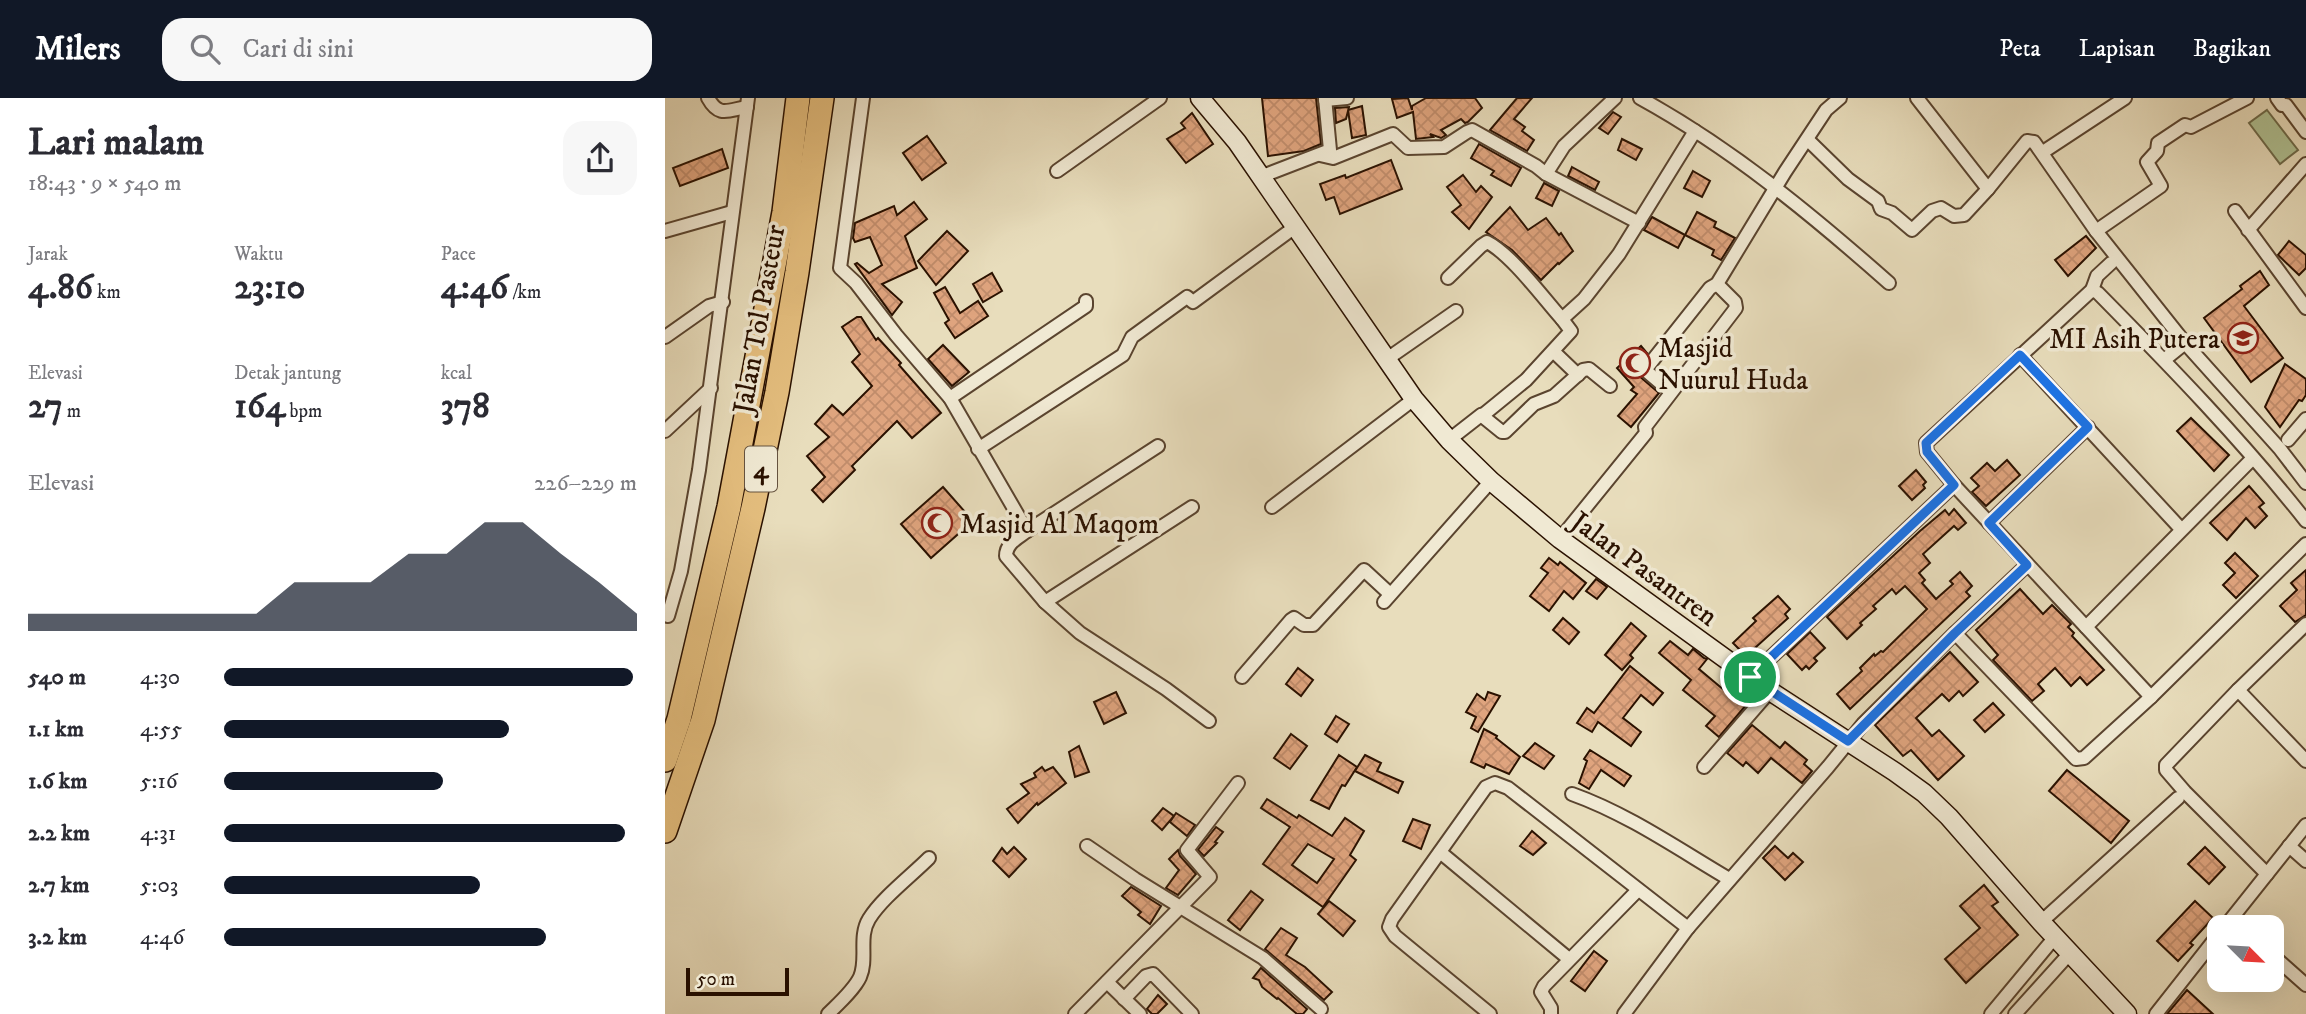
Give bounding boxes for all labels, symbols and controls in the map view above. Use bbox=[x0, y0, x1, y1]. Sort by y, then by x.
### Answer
search box bbox=[162, 18, 652, 81]
text: Milers bbox=[35, 29, 120, 70]
icon: search bbox=[186, 30, 224, 68]
text: Cari di sini bbox=[242, 33, 354, 66]
text: Peta bbox=[1999, 34, 2041, 64]
text: Lapisan bbox=[2079, 34, 2155, 64]
text: Bagikan bbox=[2193, 34, 2271, 64]
text: Lari malam bbox=[28, 119, 204, 167]
button: share bbox=[563, 121, 637, 195]
text: 18:43 · 9 × 540 m bbox=[28, 169, 182, 198]
street label: Jalan Tol Pasteur bbox=[725, 221, 793, 420]
text: Jarak bbox=[28, 243, 68, 266]
text: Waktu bbox=[234, 243, 283, 266]
text: Pace bbox=[441, 243, 476, 266]
text: 4.86 bbox=[28, 266, 93, 310]
text: 23:10 bbox=[234, 266, 305, 310]
text: 4:46 bbox=[441, 266, 508, 310]
text: km bbox=[93, 281, 121, 304]
text: /km bbox=[508, 281, 541, 304]
school or university icon: MI Asih Putera bbox=[2226, 321, 2260, 355]
place label: MI Asih Putera bbox=[2049, 322, 2220, 357]
place label: Masjid Nuurul Huda bbox=[1658, 331, 1808, 398]
mosque icon: Masjid Nuurul Huda bbox=[1618, 346, 1652, 380]
text: Elevasi bbox=[28, 362, 83, 385]
text: Detak jantung bbox=[234, 362, 341, 385]
text: kcal bbox=[441, 362, 472, 385]
text: 27 bbox=[28, 385, 63, 429]
text: 164 bbox=[234, 385, 285, 429]
text: 378 bbox=[441, 385, 490, 429]
text: m bbox=[63, 400, 81, 423]
text: bpm bbox=[285, 400, 322, 423]
road number: 4 bbox=[745, 446, 777, 492]
text: Elevasi bbox=[28, 469, 94, 498]
text: 226–229 m bbox=[534, 469, 637, 498]
street label: Jalan Pasantren bbox=[1561, 502, 1725, 634]
mosque icon: Masjid Al Maqom bbox=[920, 506, 954, 540]
place label: Masjid Al Maqom bbox=[960, 507, 1159, 542]
pin bbox=[1720, 647, 1780, 707]
icon: arrive bbox=[1731, 658, 1769, 696]
text: 540 m bbox=[28, 663, 86, 692]
text: 4:30 bbox=[140, 663, 180, 692]
text: 1.1 km bbox=[28, 715, 84, 744]
text: 4:55 bbox=[140, 715, 182, 744]
text: 1.6 km bbox=[28, 767, 87, 796]
text: 5:16 bbox=[140, 767, 178, 796]
text: 2.2 km bbox=[28, 819, 90, 848]
text: 4:31 bbox=[140, 819, 176, 848]
text: 2.7 km bbox=[28, 871, 89, 900]
text: 5:03 bbox=[140, 871, 178, 900]
north arrow bbox=[2207, 915, 2284, 992]
map controls bbox=[2207, 915, 2284, 992]
text: 3.2 km bbox=[28, 923, 87, 952]
text: 4:46 bbox=[140, 923, 184, 952]
scale bar bbox=[686, 965, 789, 997]
text: 50 m bbox=[697, 968, 735, 991]

